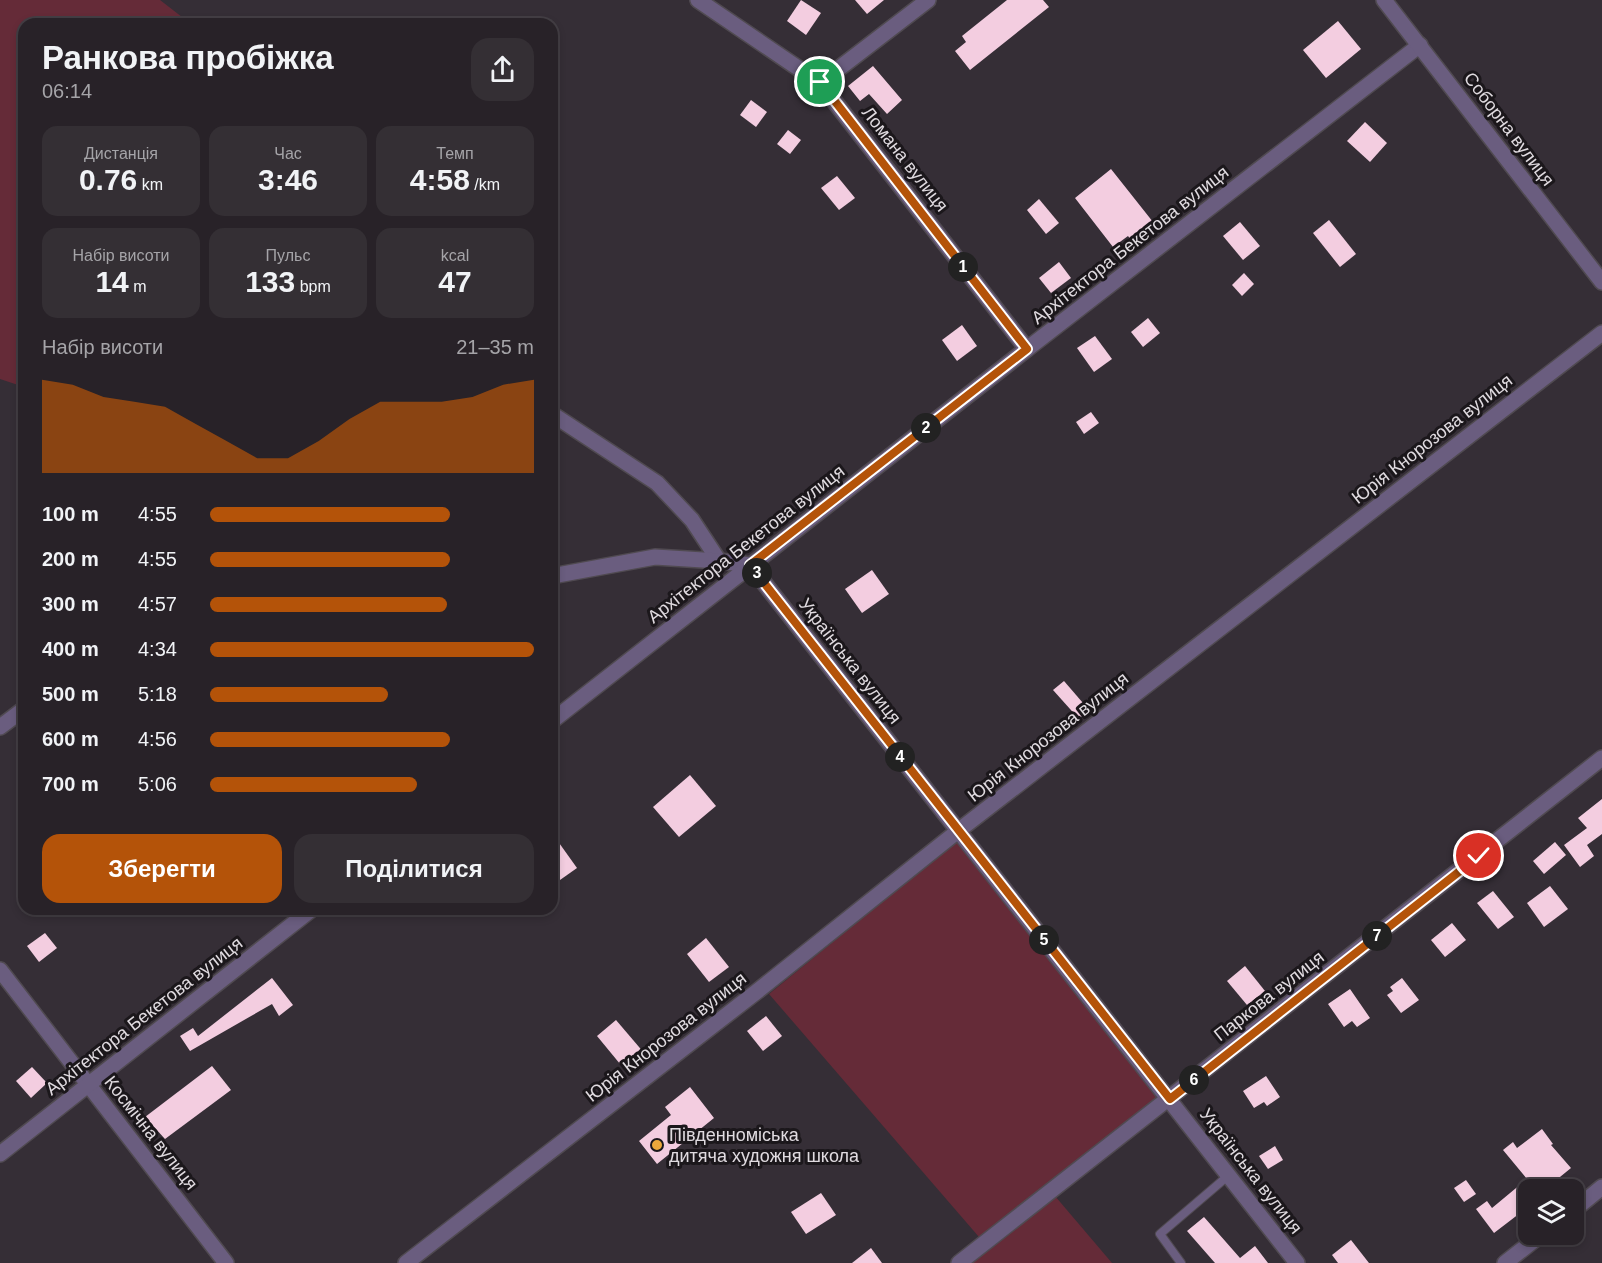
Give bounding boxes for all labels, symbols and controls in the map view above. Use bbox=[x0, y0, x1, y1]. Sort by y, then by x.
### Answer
button: share bbox=[471, 38, 534, 101]
text: Ранкова пробіжка bbox=[42, 39, 334, 76]
pin bbox=[794, 56, 845, 107]
icon: arrive bbox=[803, 65, 836, 98]
street label: Соборна вулиця bbox=[1460, 68, 1558, 190]
text: 06:14 bbox=[42, 80, 92, 102]
street label: Ломана вулиця bbox=[858, 103, 952, 215]
text: Дистанція bbox=[84, 145, 158, 162]
text: Час bbox=[274, 145, 302, 162]
text: Темп bbox=[436, 145, 474, 162]
street label: Архітектора Бекетова вулиця bbox=[1028, 162, 1232, 328]
text: 0.76 bbox=[79, 163, 137, 196]
text: 3:46 bbox=[258, 163, 318, 196]
text: 4:58 bbox=[410, 163, 470, 196]
text: km bbox=[137, 176, 163, 193]
text: /km bbox=[470, 176, 500, 193]
text: Набір висоти bbox=[73, 247, 169, 264]
text: Пульс bbox=[266, 247, 310, 264]
text: kcal bbox=[441, 247, 469, 264]
pin: 1 bbox=[948, 252, 978, 282]
text: 1 bbox=[959, 258, 967, 275]
text: 14 bbox=[95, 265, 129, 298]
text: 133 bbox=[245, 265, 295, 298]
text: 47 bbox=[438, 265, 472, 298]
text: m bbox=[129, 278, 147, 295]
text: bpm bbox=[295, 278, 331, 295]
text: Набір висоти bbox=[42, 336, 163, 358]
text: 21–35 m bbox=[456, 336, 534, 358]
street label: Юрія Кнорозова вулиця bbox=[1348, 370, 1516, 508]
pin: 2 bbox=[911, 413, 941, 443]
text: 2 bbox=[922, 419, 930, 436]
street label: Архітектора Бекетова вулиця bbox=[644, 461, 848, 627]
text: 100 m bbox=[42, 503, 99, 525]
text: 4:55 bbox=[138, 503, 177, 525]
text: 200 m bbox=[42, 548, 99, 570]
text: 4:55 bbox=[138, 548, 177, 570]
pin: 3 bbox=[742, 558, 772, 588]
text: 3 bbox=[753, 564, 761, 581]
text: 300 m bbox=[42, 593, 99, 615]
text: 4:57 bbox=[138, 593, 177, 615]
street label: Українська вулиця bbox=[795, 594, 905, 728]
text: 400 m bbox=[42, 638, 99, 660]
text: 4:34 bbox=[138, 638, 177, 660]
street label: Юрія Кнорозова вулиця bbox=[964, 668, 1132, 806]
text: 500 m bbox=[42, 683, 99, 705]
text: 5:18 bbox=[138, 683, 177, 705]
text: 600 m bbox=[42, 728, 99, 750]
text: 4:56 bbox=[138, 728, 177, 750]
pin: 4 bbox=[885, 742, 915, 772]
text: 4 bbox=[896, 748, 904, 765]
text: 700 m bbox=[42, 773, 99, 795]
text: 5:06 bbox=[138, 773, 177, 795]
pin bbox=[1453, 830, 1504, 881]
button: Зберегти bbox=[42, 834, 282, 903]
button: Поділитися bbox=[294, 834, 534, 903]
icon: check bbox=[1462, 839, 1495, 872]
pin: 7 bbox=[1362, 921, 1392, 951]
pin: 5 bbox=[1029, 925, 1059, 955]
text: 7 bbox=[1373, 927, 1381, 944]
text: 5 bbox=[1040, 931, 1048, 948]
street label: Архітектора Бекетова вулиця bbox=[42, 933, 246, 1099]
street label: Паркова вулиця bbox=[1210, 947, 1328, 1045]
street label: Юрія Кнорозова вулиця bbox=[582, 968, 750, 1106]
pin: 6 bbox=[1179, 1065, 1209, 1095]
text: 6 bbox=[1190, 1071, 1198, 1088]
street label: Космічна вулиця bbox=[100, 1072, 202, 1194]
street label: Українська вулиця bbox=[1196, 1104, 1306, 1238]
place label: Південноміська дитяча художня школа bbox=[669, 1125, 860, 1166]
marker: Південноміська дитяча художня школа bbox=[650, 1138, 664, 1152]
map controls bbox=[1518, 1179, 1584, 1245]
button: layers bbox=[1518, 1179, 1584, 1245]

